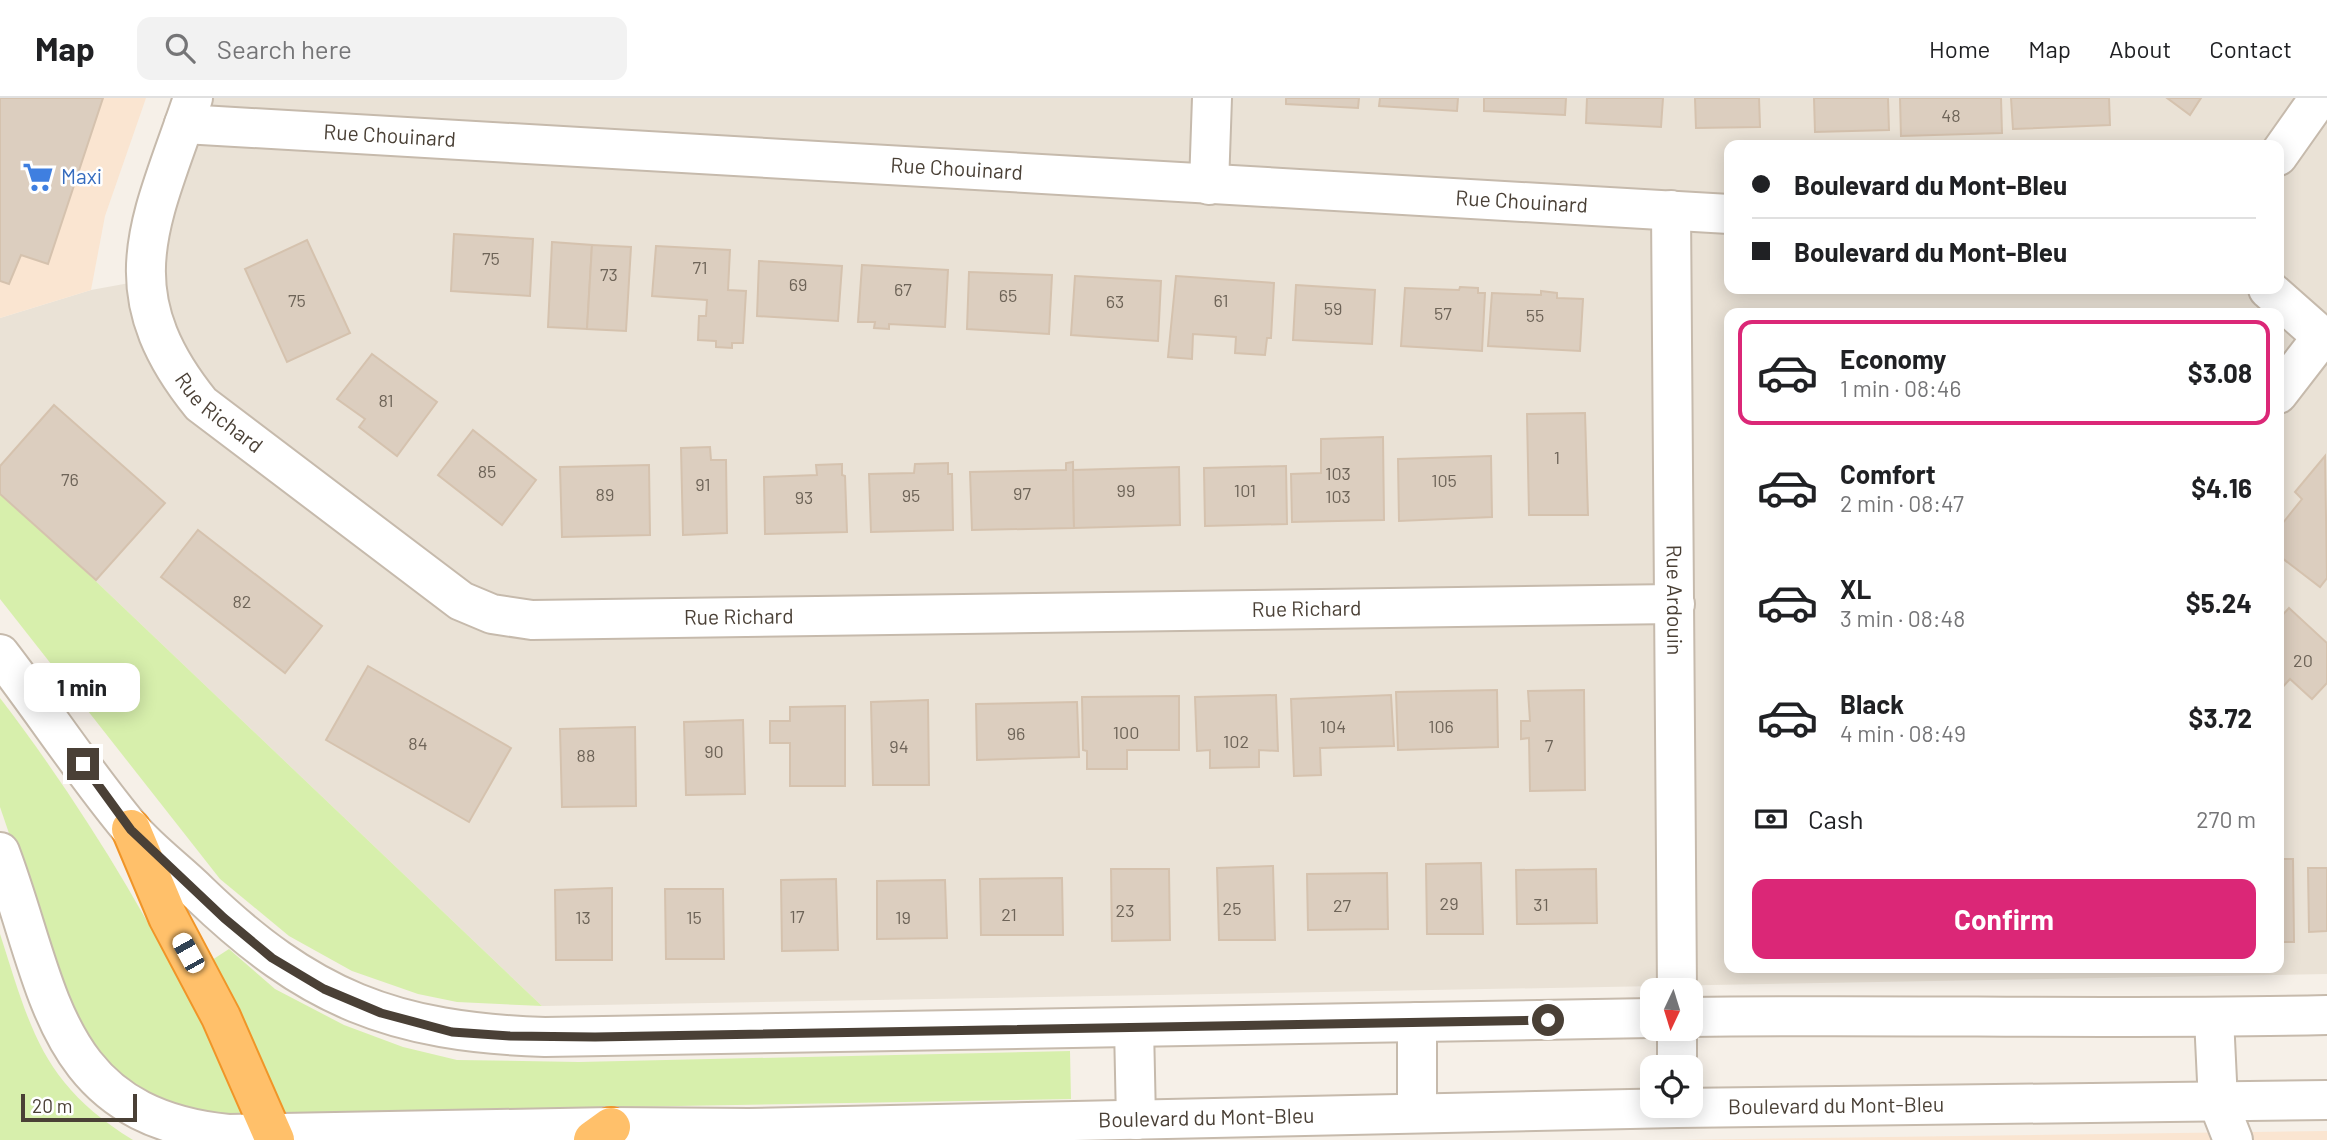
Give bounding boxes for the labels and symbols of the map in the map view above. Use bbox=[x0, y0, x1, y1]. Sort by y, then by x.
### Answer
house number: 48 bbox=[1941, 104, 1961, 126]
street label: Rue Chouinard bbox=[323, 118, 457, 151]
street label: Rue Chouinard bbox=[890, 151, 1024, 184]
supermarket icon: Maxi bbox=[21, 160, 55, 194]
place label: Maxi bbox=[61, 163, 102, 188]
street label: Rue Chouinard bbox=[1455, 184, 1589, 217]
house number: 75 bbox=[482, 247, 500, 269]
house number: 71 bbox=[693, 256, 707, 278]
house number: 73 bbox=[600, 263, 618, 285]
house number: 69 bbox=[789, 273, 807, 295]
house number: 67 bbox=[894, 278, 912, 300]
house number: 65 bbox=[999, 284, 1017, 306]
house number: 75 bbox=[288, 289, 306, 311]
house number: 61 bbox=[1213, 289, 1229, 311]
house number: 63 bbox=[1106, 290, 1124, 312]
house number: 59 bbox=[1324, 297, 1342, 319]
house number: 57 bbox=[1434, 302, 1452, 324]
house number: 55 bbox=[1526, 304, 1544, 326]
street label: Rue Richard bbox=[171, 367, 268, 457]
house number: 81 bbox=[378, 389, 394, 411]
house number: 1 bbox=[1554, 446, 1560, 468]
house number: 85 bbox=[478, 460, 496, 482]
house number: 103 bbox=[1325, 462, 1351, 484]
house number: 76 bbox=[61, 468, 79, 490]
house number: 105 bbox=[1431, 469, 1457, 491]
house number: 91 bbox=[695, 473, 711, 495]
house number: 99 bbox=[1117, 479, 1135, 501]
house number: 101 bbox=[1234, 479, 1256, 501]
house number: 97 bbox=[1013, 482, 1031, 504]
house number: 89 bbox=[596, 483, 614, 505]
house number: 95 bbox=[902, 484, 920, 506]
house number: 103 bbox=[1325, 485, 1351, 507]
house number: 93 bbox=[795, 486, 813, 508]
street label: Rue Ardouin bbox=[1663, 545, 1688, 655]
house number: 82 bbox=[232, 590, 252, 612]
street label: Rue Richard bbox=[1252, 594, 1362, 621]
street label: Rue Richard bbox=[684, 602, 794, 629]
house number: 20 bbox=[2293, 649, 2313, 671]
callout: 1 min bbox=[25, 662, 141, 712]
house number: 104 bbox=[1320, 715, 1346, 737]
house number: 106 bbox=[1428, 715, 1454, 737]
house number: 100 bbox=[1113, 721, 1139, 743]
house number: 96 bbox=[1007, 722, 1025, 744]
house number: 102 bbox=[1223, 730, 1249, 752]
house number: 84 bbox=[408, 732, 428, 754]
house number: 7 bbox=[1545, 734, 1554, 756]
house number: 94 bbox=[889, 735, 909, 757]
house number: 90 bbox=[704, 740, 724, 762]
house number: 88 bbox=[577, 744, 595, 766]
route end bbox=[67, 748, 99, 780]
house number: 29 bbox=[1439, 892, 1459, 914]
house number: 31 bbox=[1533, 893, 1549, 915]
house number: 27 bbox=[1333, 894, 1352, 916]
house number: 25 bbox=[1223, 897, 1241, 919]
house number: 23 bbox=[1116, 899, 1134, 921]
house number: 21 bbox=[1001, 903, 1017, 925]
house number: 17 bbox=[790, 905, 805, 927]
house number: 13 bbox=[575, 906, 591, 928]
house number: 15 bbox=[686, 906, 702, 928]
house number: 19 bbox=[895, 906, 911, 928]
car bbox=[169, 930, 208, 976]
north arrow bbox=[1640, 978, 1703, 1041]
route start bbox=[1532, 1004, 1564, 1036]
scale bar bbox=[21, 1091, 136, 1123]
street label: Boulevard du Mont-Bleu bbox=[1728, 1091, 1944, 1118]
street label: Boulevard du Mont-Bleu bbox=[1098, 1102, 1314, 1131]

